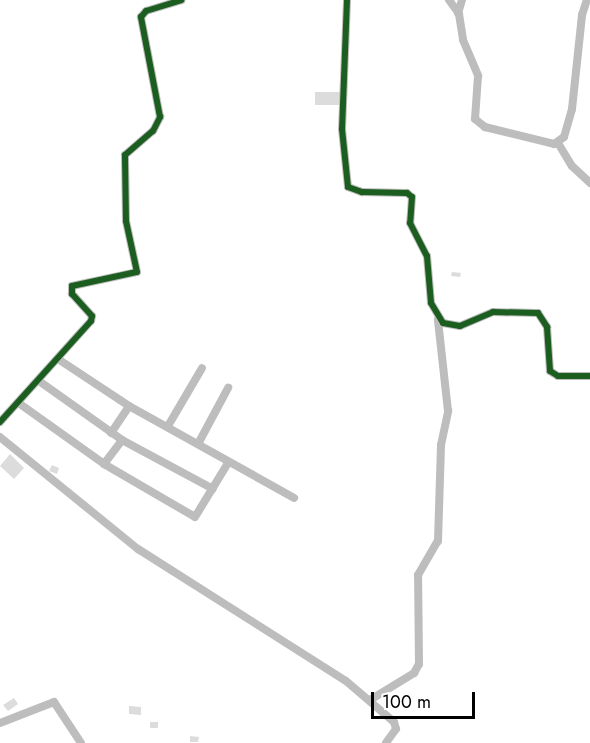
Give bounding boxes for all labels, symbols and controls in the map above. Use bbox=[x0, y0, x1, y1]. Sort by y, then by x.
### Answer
scale bar bbox=[374, 680, 478, 718]
text: 100 m bbox=[382, 689, 431, 715]

